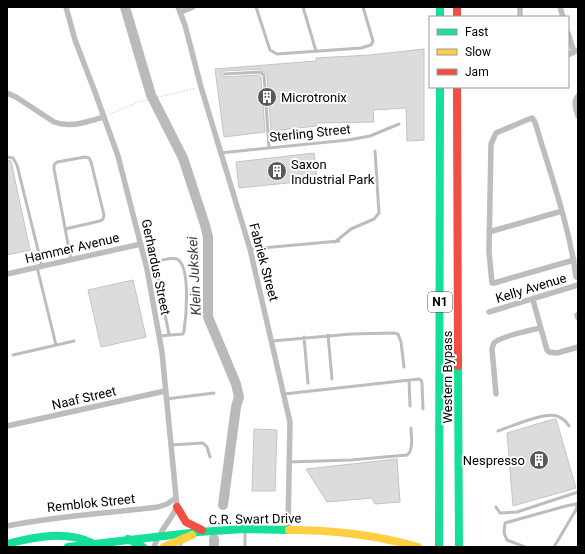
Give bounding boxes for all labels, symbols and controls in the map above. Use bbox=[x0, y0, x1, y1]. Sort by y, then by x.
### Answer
legend bbox=[429, 16, 569, 88]
text: Fast bbox=[465, 25, 488, 39]
text: Slow bbox=[465, 45, 491, 59]
text: Jam bbox=[465, 65, 489, 79]
building icon: Microtronix bbox=[256, 86, 278, 108]
place label: Microtronix bbox=[281, 90, 347, 105]
street label: Sterling Street bbox=[269, 121, 351, 145]
place label: Saxon Industrial Park bbox=[291, 157, 375, 187]
building icon: Saxon Industrial Park bbox=[266, 160, 288, 182]
street label: Gerhardus Street bbox=[139, 218, 173, 316]
street label: Fabriek Street bbox=[246, 221, 282, 303]
street label: Hammer Avenue bbox=[23, 230, 121, 266]
water label: Klein Jukskei bbox=[184, 235, 204, 316]
street label: Kelly Avenue bbox=[494, 270, 568, 306]
road number: N1 bbox=[428, 292, 452, 312]
street label: Western Bypass bbox=[440, 330, 455, 423]
street label: Naaf Street bbox=[50, 383, 118, 413]
building icon: Nespresso bbox=[528, 449, 550, 471]
place label: Nespresso bbox=[463, 453, 525, 468]
street label: Remblok Street bbox=[46, 491, 136, 515]
street label: C.R. Swart Drive bbox=[209, 511, 301, 527]

